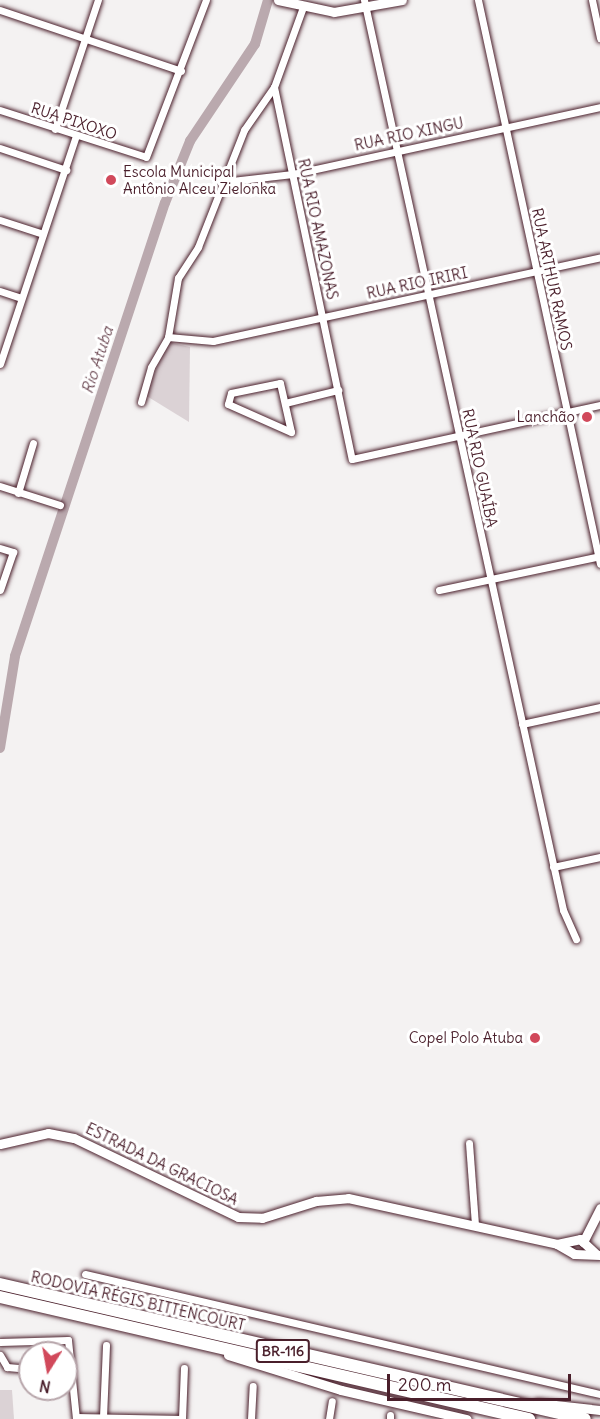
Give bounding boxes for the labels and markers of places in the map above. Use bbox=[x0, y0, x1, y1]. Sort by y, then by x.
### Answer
place label: Escola Municipal Antônio Alceu Zielonka bbox=[123, 162, 276, 197]
marker: Escola Municipal Antônio Alceu Zielonka bbox=[104, 173, 118, 187]
place label: Lanchão bbox=[516, 408, 575, 426]
marker: Lanchão bbox=[580, 410, 594, 424]
place label: Copel Polo Atuba bbox=[409, 1029, 523, 1047]
marker: Copel Polo Atuba bbox=[528, 1031, 542, 1045]

